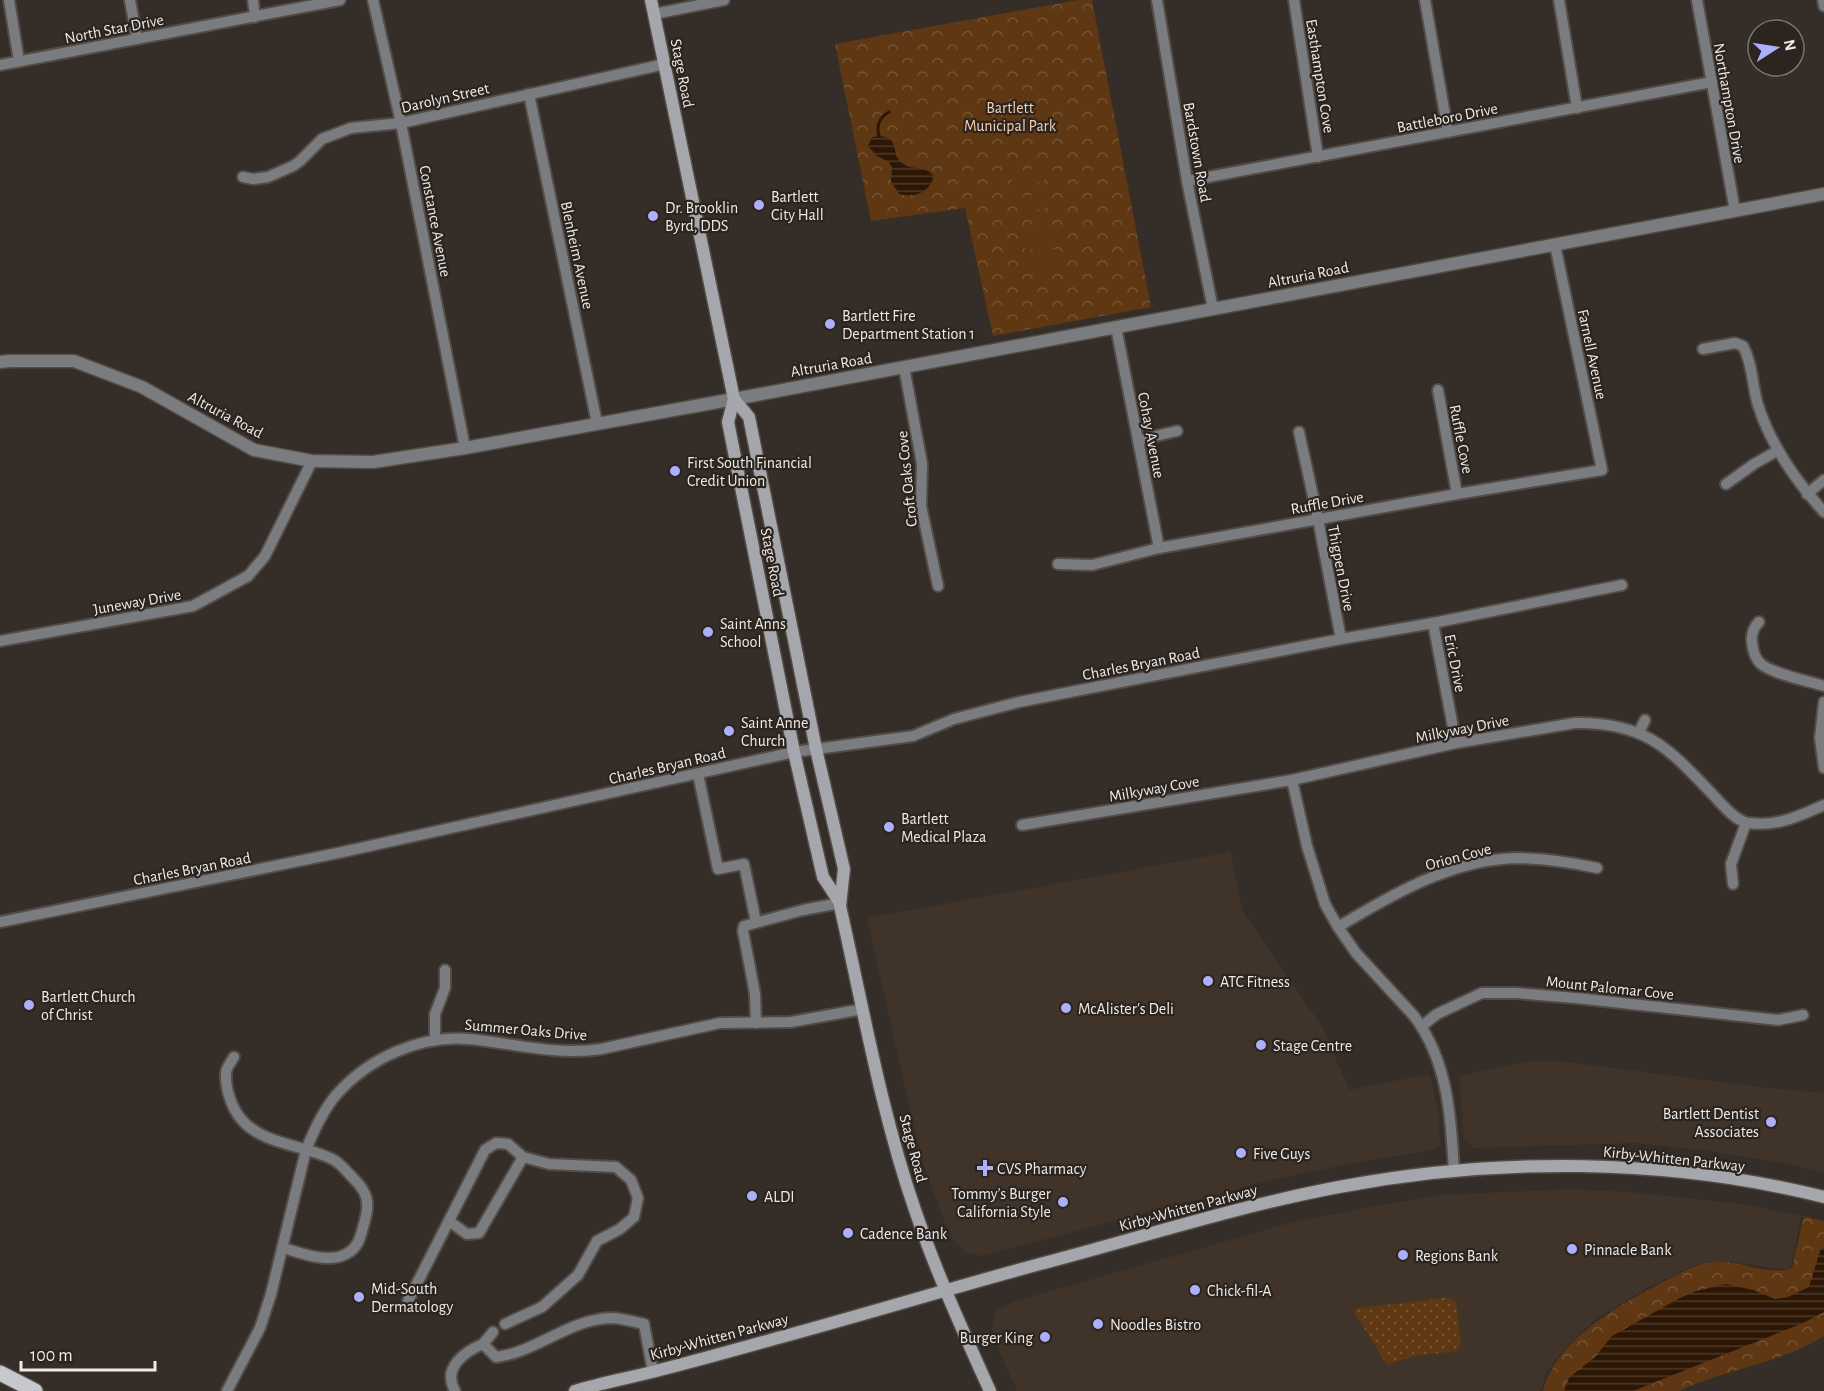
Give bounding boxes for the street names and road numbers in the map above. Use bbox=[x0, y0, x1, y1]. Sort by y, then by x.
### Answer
street label: North Star Drive bbox=[63, 12, 165, 46]
street label: Easthampton Cove bbox=[1303, 18, 1337, 134]
street label: Stage Road bbox=[668, 37, 697, 109]
street label: Northampton Drive bbox=[1711, 42, 1747, 165]
street label: Darolyn Street bbox=[400, 80, 491, 117]
street label: Battleboro Drive bbox=[1395, 100, 1499, 136]
street label: Bardstown Road bbox=[1180, 101, 1214, 203]
street label: Constance Avenue bbox=[416, 164, 454, 278]
street label: Blenheim Avenue bbox=[558, 200, 596, 311]
street label: Altruria Road bbox=[1266, 259, 1350, 291]
street label: Farnell Avenue bbox=[1575, 308, 1609, 401]
street label: Altruria Road bbox=[789, 350, 873, 380]
street label: Altruria Road bbox=[185, 388, 266, 441]
street label: Cohay Avenue bbox=[1134, 391, 1167, 480]
street label: Ruffle Cove bbox=[1446, 403, 1476, 475]
street label: Croft Oaks Cove bbox=[894, 430, 920, 528]
street label: Ruffle Drive bbox=[1289, 489, 1365, 517]
street label: Thigpen Drive bbox=[1325, 524, 1357, 613]
street label: Stage Road bbox=[758, 526, 787, 598]
street label: Juneway Drive bbox=[92, 586, 183, 619]
street label: Eric Drive bbox=[1442, 633, 1468, 694]
street label: Charles Bryan Road bbox=[1081, 645, 1201, 684]
street label: Milkyway Drive bbox=[1414, 712, 1511, 747]
street label: Charles Bryan Road bbox=[607, 745, 727, 788]
street label: Milkyway Cove bbox=[1108, 773, 1201, 806]
street label: Orion Cove bbox=[1424, 841, 1493, 873]
street label: Charles Bryan Road bbox=[132, 850, 252, 889]
street label: Mount Palomar Cove bbox=[1545, 973, 1675, 1003]
street label: Summer Oaks Drive bbox=[464, 1017, 588, 1043]
street label: Stage Road bbox=[896, 1113, 930, 1184]
street label: Kirby-Whitten Parkway bbox=[1602, 1144, 1746, 1175]
street label: Kirby-Whitten Parkway bbox=[1117, 1182, 1260, 1235]
street label: Kirby-Whitten Parkway bbox=[648, 1311, 791, 1364]

